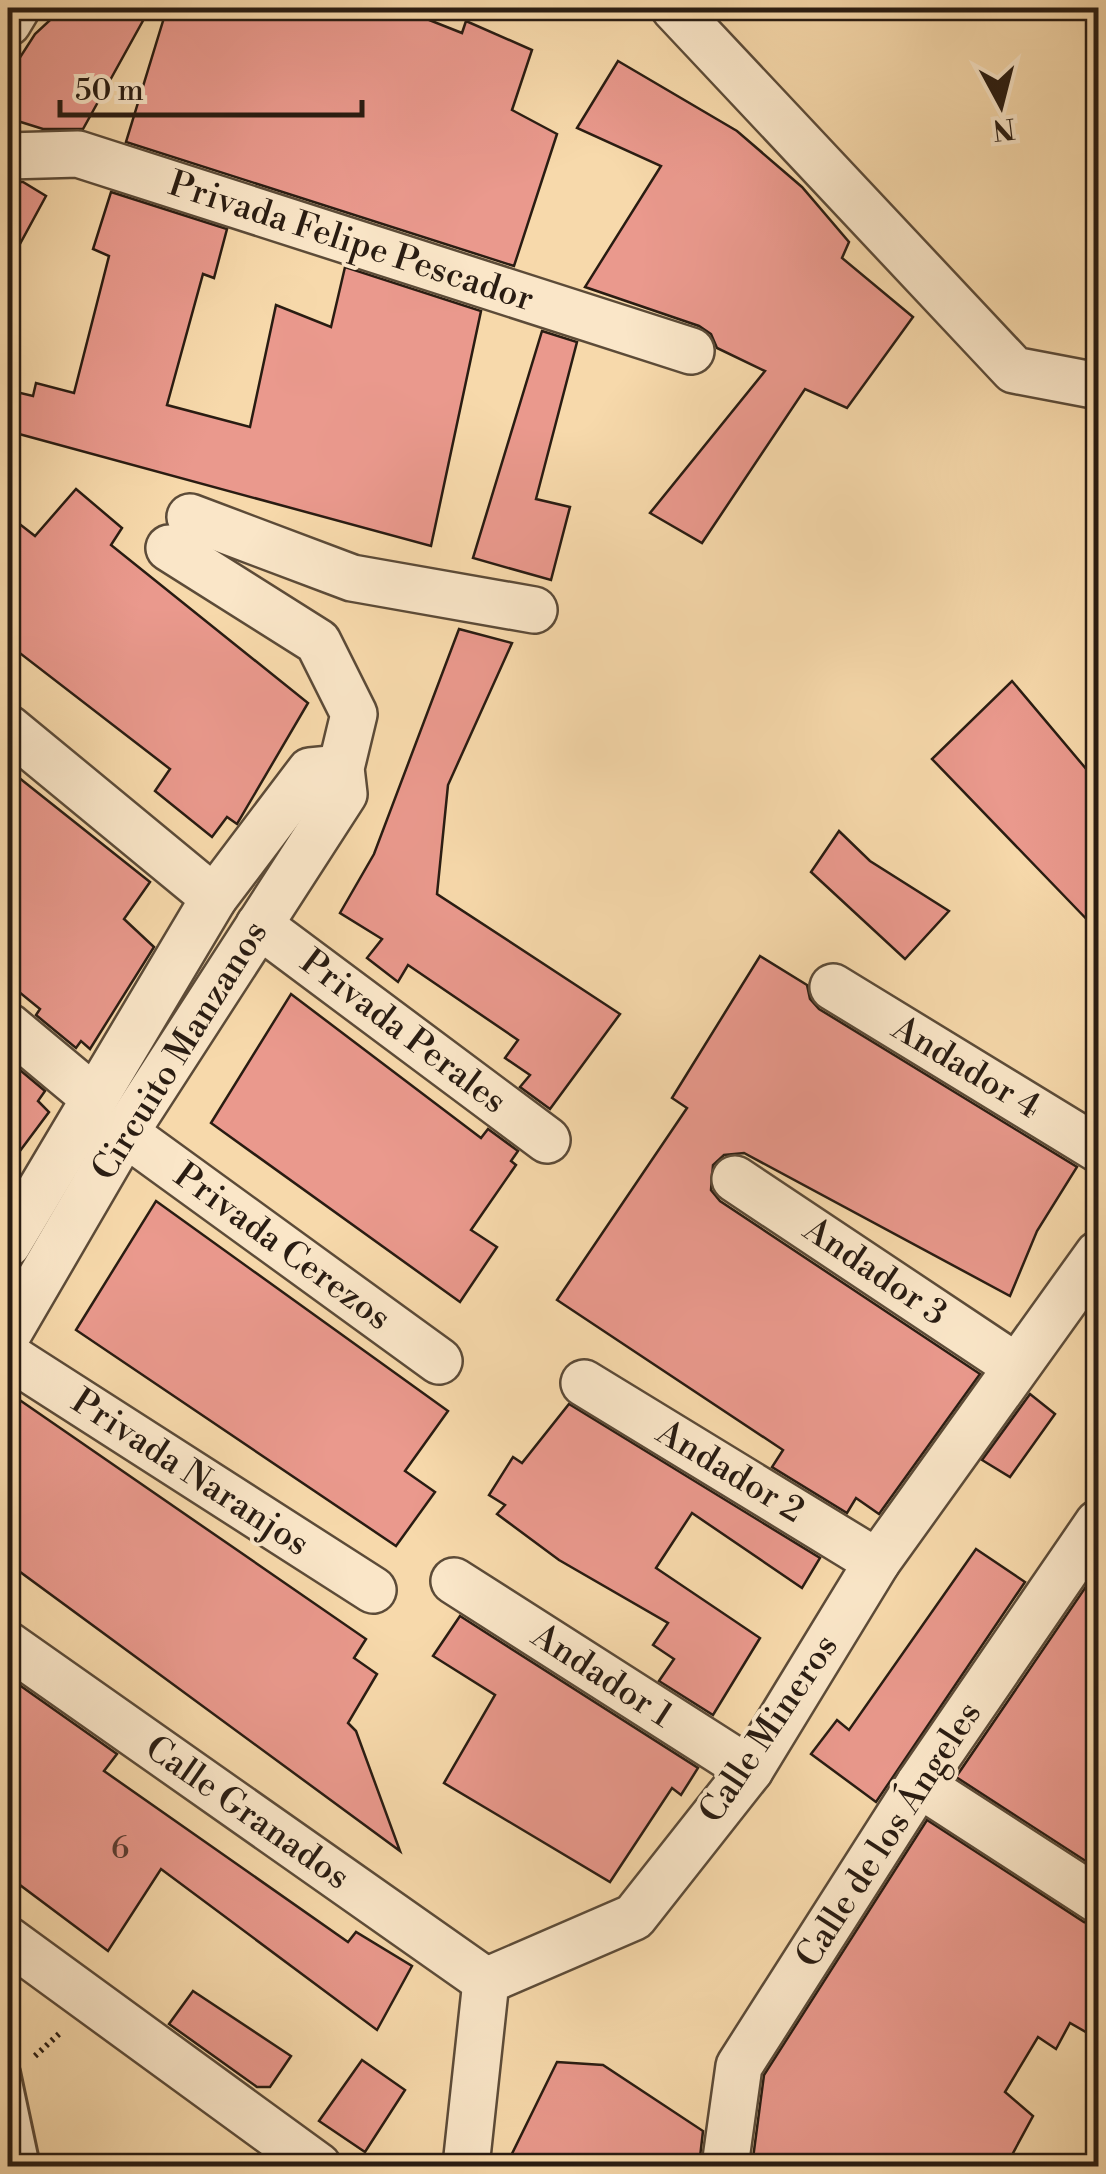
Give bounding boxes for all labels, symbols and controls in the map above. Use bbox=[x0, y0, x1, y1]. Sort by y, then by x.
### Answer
scale bar bbox=[60, 55, 362, 117]
north arrow bbox=[951, 55, 1051, 155]
text: 50 m bbox=[75, 72, 144, 110]
text: N bbox=[991, 110, 1017, 147]
street label: Privada Felipe Pescador bbox=[163, 163, 539, 321]
street label: Circuito Manzanos bbox=[83, 913, 277, 1189]
street label: Privada Perales bbox=[292, 941, 514, 1123]
street label: Andador 4 bbox=[883, 1007, 1048, 1129]
street label: Privada Cerezos bbox=[165, 1154, 399, 1340]
street label: Andador 3 bbox=[794, 1208, 955, 1336]
street label: Privada Naranjos bbox=[63, 1380, 317, 1566]
street label: Andador 2 bbox=[648, 1411, 811, 1533]
street label: Andador 1 bbox=[523, 1614, 681, 1737]
street label: Calle Mineros bbox=[690, 1627, 848, 1831]
street label: Calle de los Ángeles bbox=[785, 1693, 991, 1976]
street label: Calle Granados bbox=[137, 1727, 357, 1899]
house number: 6 bbox=[111, 1830, 129, 1868]

